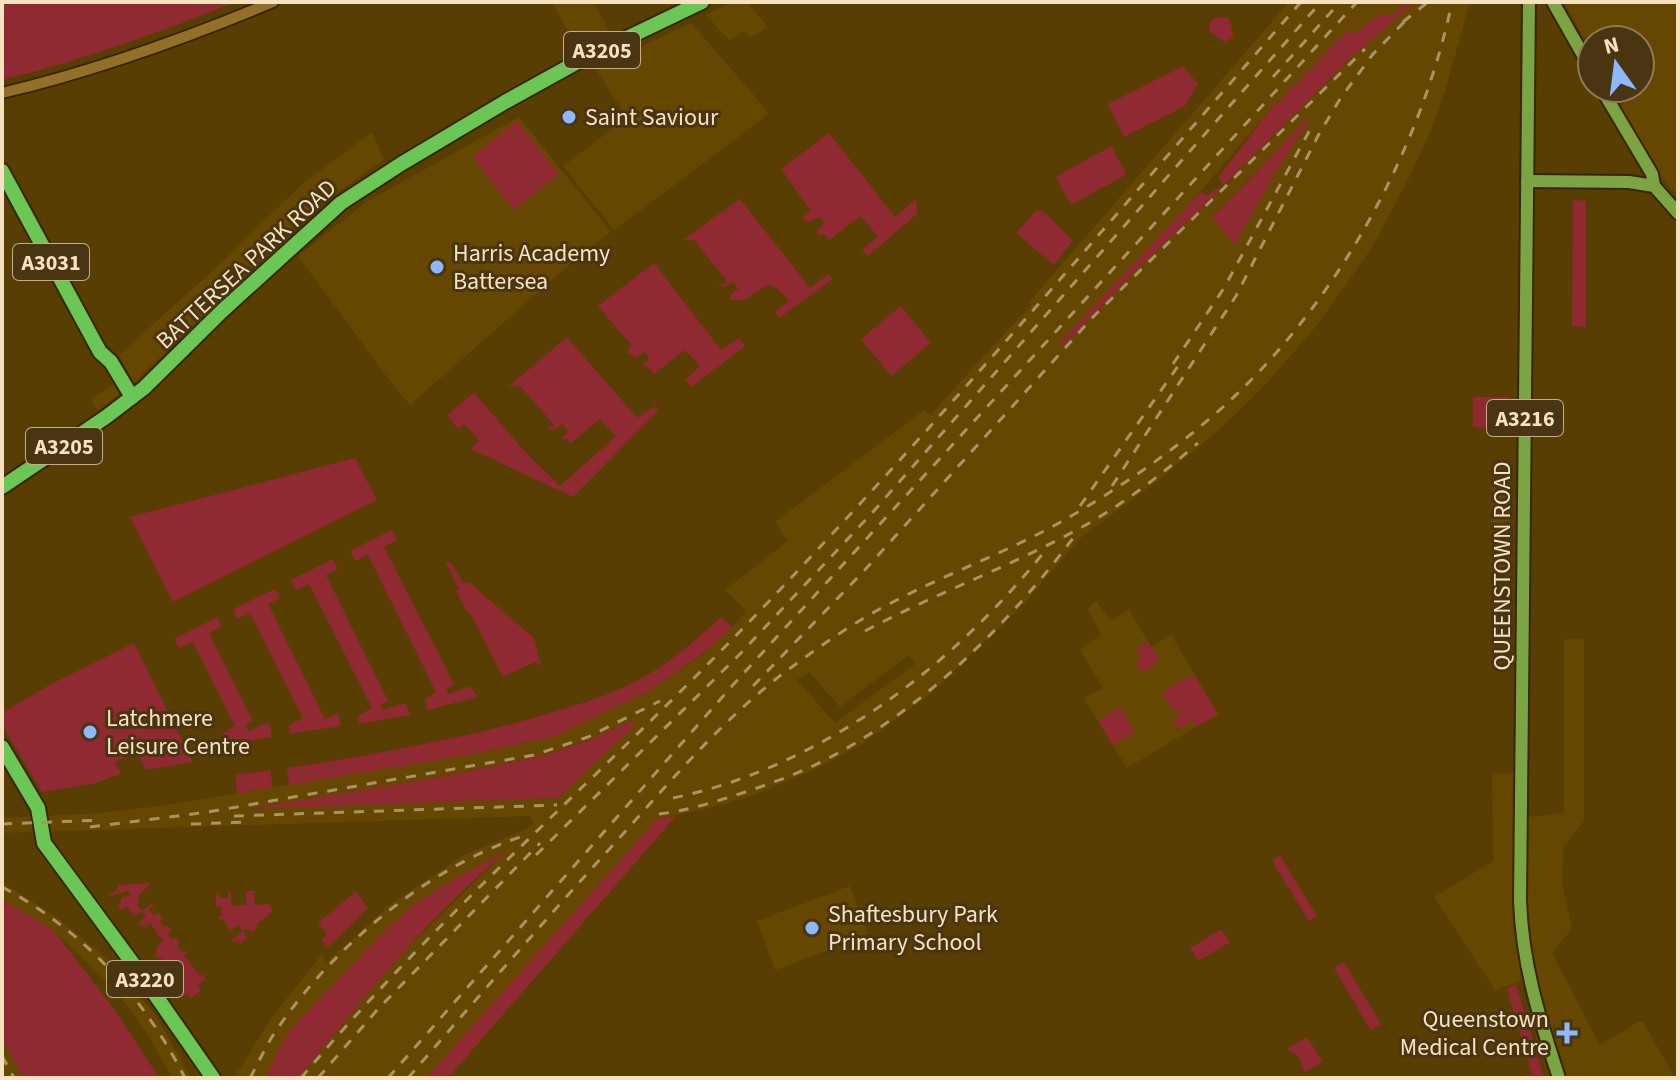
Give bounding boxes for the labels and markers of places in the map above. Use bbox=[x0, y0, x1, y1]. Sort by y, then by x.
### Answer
place label: Saint Saviour bbox=[585, 100, 719, 135]
marker: Saint Saviour bbox=[560, 108, 578, 126]
place label: Harris Academy Battersea bbox=[453, 236, 610, 299]
marker: Harris Academy Battersea bbox=[428, 258, 446, 276]
place label: Latchmere Leisure Centre bbox=[106, 701, 250, 764]
marker: Latchmere Leisure Centre bbox=[81, 723, 99, 741]
place label: Shaftesbury Park Primary School bbox=[828, 897, 998, 960]
marker: Shaftesbury Park Primary School bbox=[803, 919, 821, 937]
place label: Queenstown Medical Centre bbox=[1400, 1002, 1549, 1065]
marker: Queenstown Medical Centre bbox=[1556, 1022, 1578, 1044]

